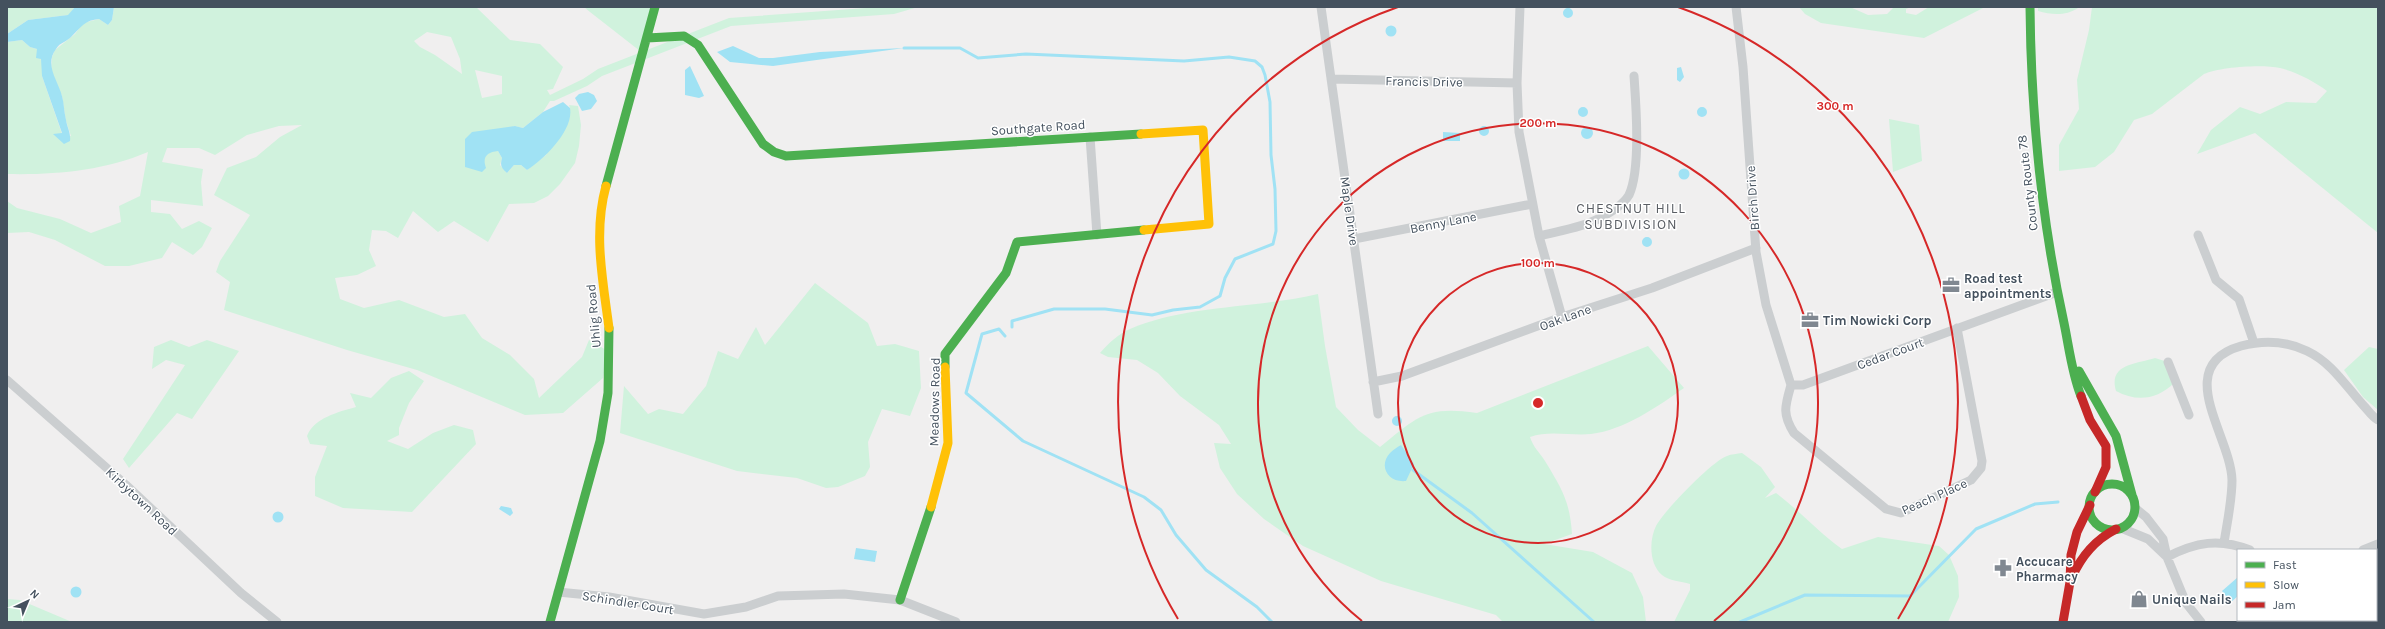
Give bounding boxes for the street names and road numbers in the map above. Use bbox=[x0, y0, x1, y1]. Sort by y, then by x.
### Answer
street label: Francis Drive bbox=[1385, 73, 1463, 90]
street label: Southgate Road bbox=[990, 117, 1086, 138]
street label: County Route 78 bbox=[2014, 134, 2041, 232]
street label: Birch Drive bbox=[1743, 165, 1762, 231]
street label: Maple Drive bbox=[1337, 176, 1362, 247]
street label: Benny Lane bbox=[1409, 209, 1478, 236]
street label: Uhlig Road bbox=[583, 283, 604, 349]
street label: Oak Lane bbox=[1537, 301, 1593, 334]
street label: Cedar Court bbox=[1855, 334, 1926, 372]
street label: Meadows Road bbox=[926, 357, 943, 447]
street label: Kirbytown Road bbox=[103, 464, 181, 538]
street label: Peach Place bbox=[1899, 475, 1970, 518]
street label: Schindler Court bbox=[581, 588, 675, 617]

